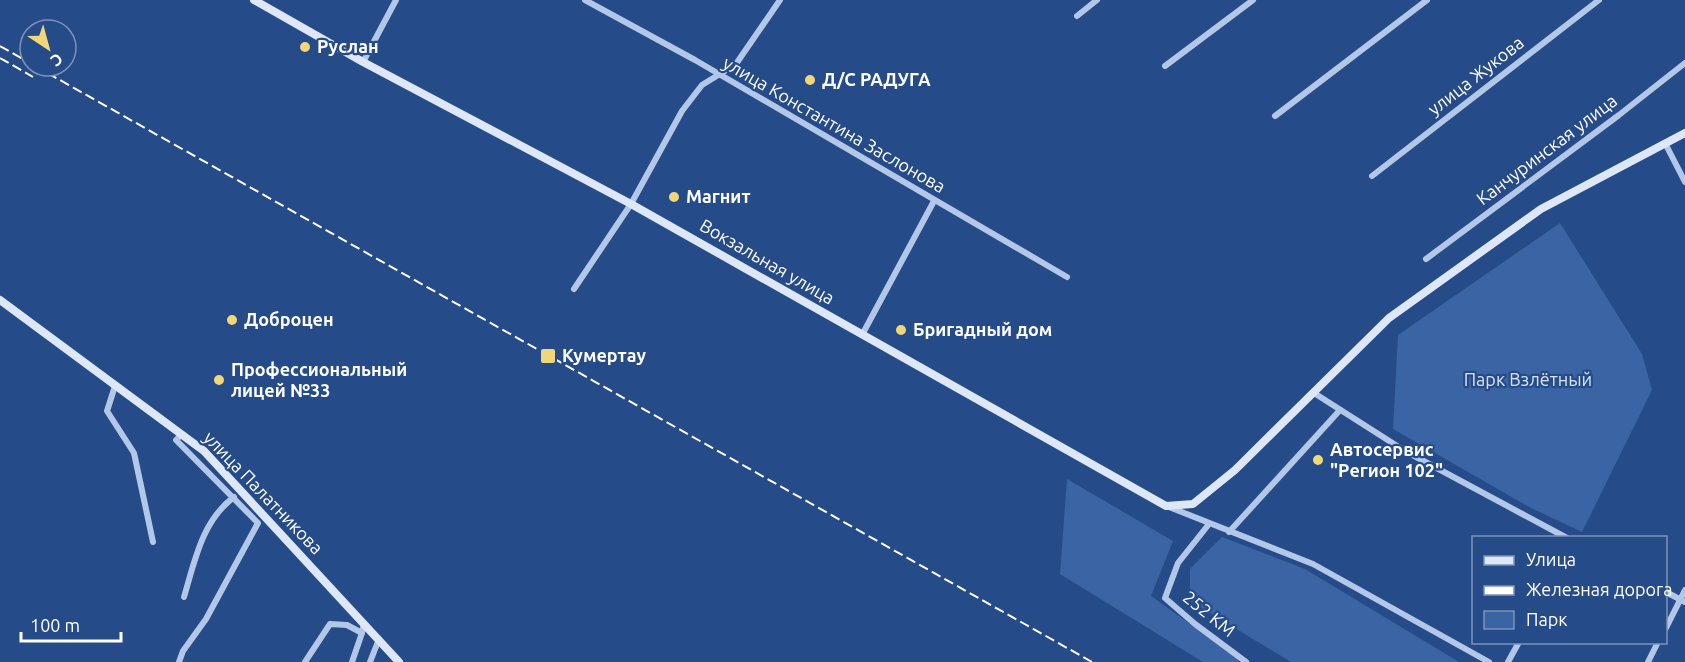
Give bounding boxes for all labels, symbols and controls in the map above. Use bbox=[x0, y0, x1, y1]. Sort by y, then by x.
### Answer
north arrow bbox=[18, 18, 78, 78]
street label: улица Жукова bbox=[1424, 32, 1527, 119]
place label: Руслан bbox=[317, 36, 379, 56]
marker: Руслан bbox=[298, 40, 312, 54]
text: С bbox=[47, 50, 66, 70]
street label: улица Константина Заслонова bbox=[720, 52, 949, 196]
place label: Д/С РАДУГА bbox=[822, 69, 931, 89]
marker: Д/С РАДУГА bbox=[803, 73, 817, 87]
street label: Канчуринская улица bbox=[1472, 90, 1620, 208]
place label: Магнит bbox=[686, 186, 750, 206]
marker: Магнит bbox=[667, 190, 681, 204]
street label: Вокзальная улица bbox=[697, 215, 838, 308]
place label: Доброцен bbox=[244, 309, 334, 329]
marker: Доброцен bbox=[225, 313, 239, 327]
place label: Бригадный дом bbox=[913, 319, 1052, 339]
marker: Бригадный дом bbox=[894, 323, 908, 337]
place label: Кумертау bbox=[562, 345, 646, 365]
marker: Кумертау bbox=[539, 347, 557, 365]
place label: Профессиональный лицей №33 bbox=[231, 359, 407, 400]
park label: Парк Взлётный bbox=[1464, 369, 1592, 389]
marker: Профессиональный лицей №33 bbox=[212, 373, 226, 387]
street label: улица Палатникова bbox=[200, 427, 327, 558]
place label: Автосервис "Регион 102" bbox=[1330, 439, 1443, 480]
marker: Автосервис "Регион 102" bbox=[1311, 453, 1325, 467]
legend bbox=[1472, 536, 1667, 644]
text: Улица bbox=[1526, 549, 1576, 569]
text: Железная дорога bbox=[1526, 579, 1673, 599]
street label: 252 КМ bbox=[1180, 586, 1240, 640]
scale bar bbox=[21, 605, 122, 643]
text: Парк bbox=[1526, 609, 1567, 629]
text: 100 m bbox=[30, 615, 80, 635]

